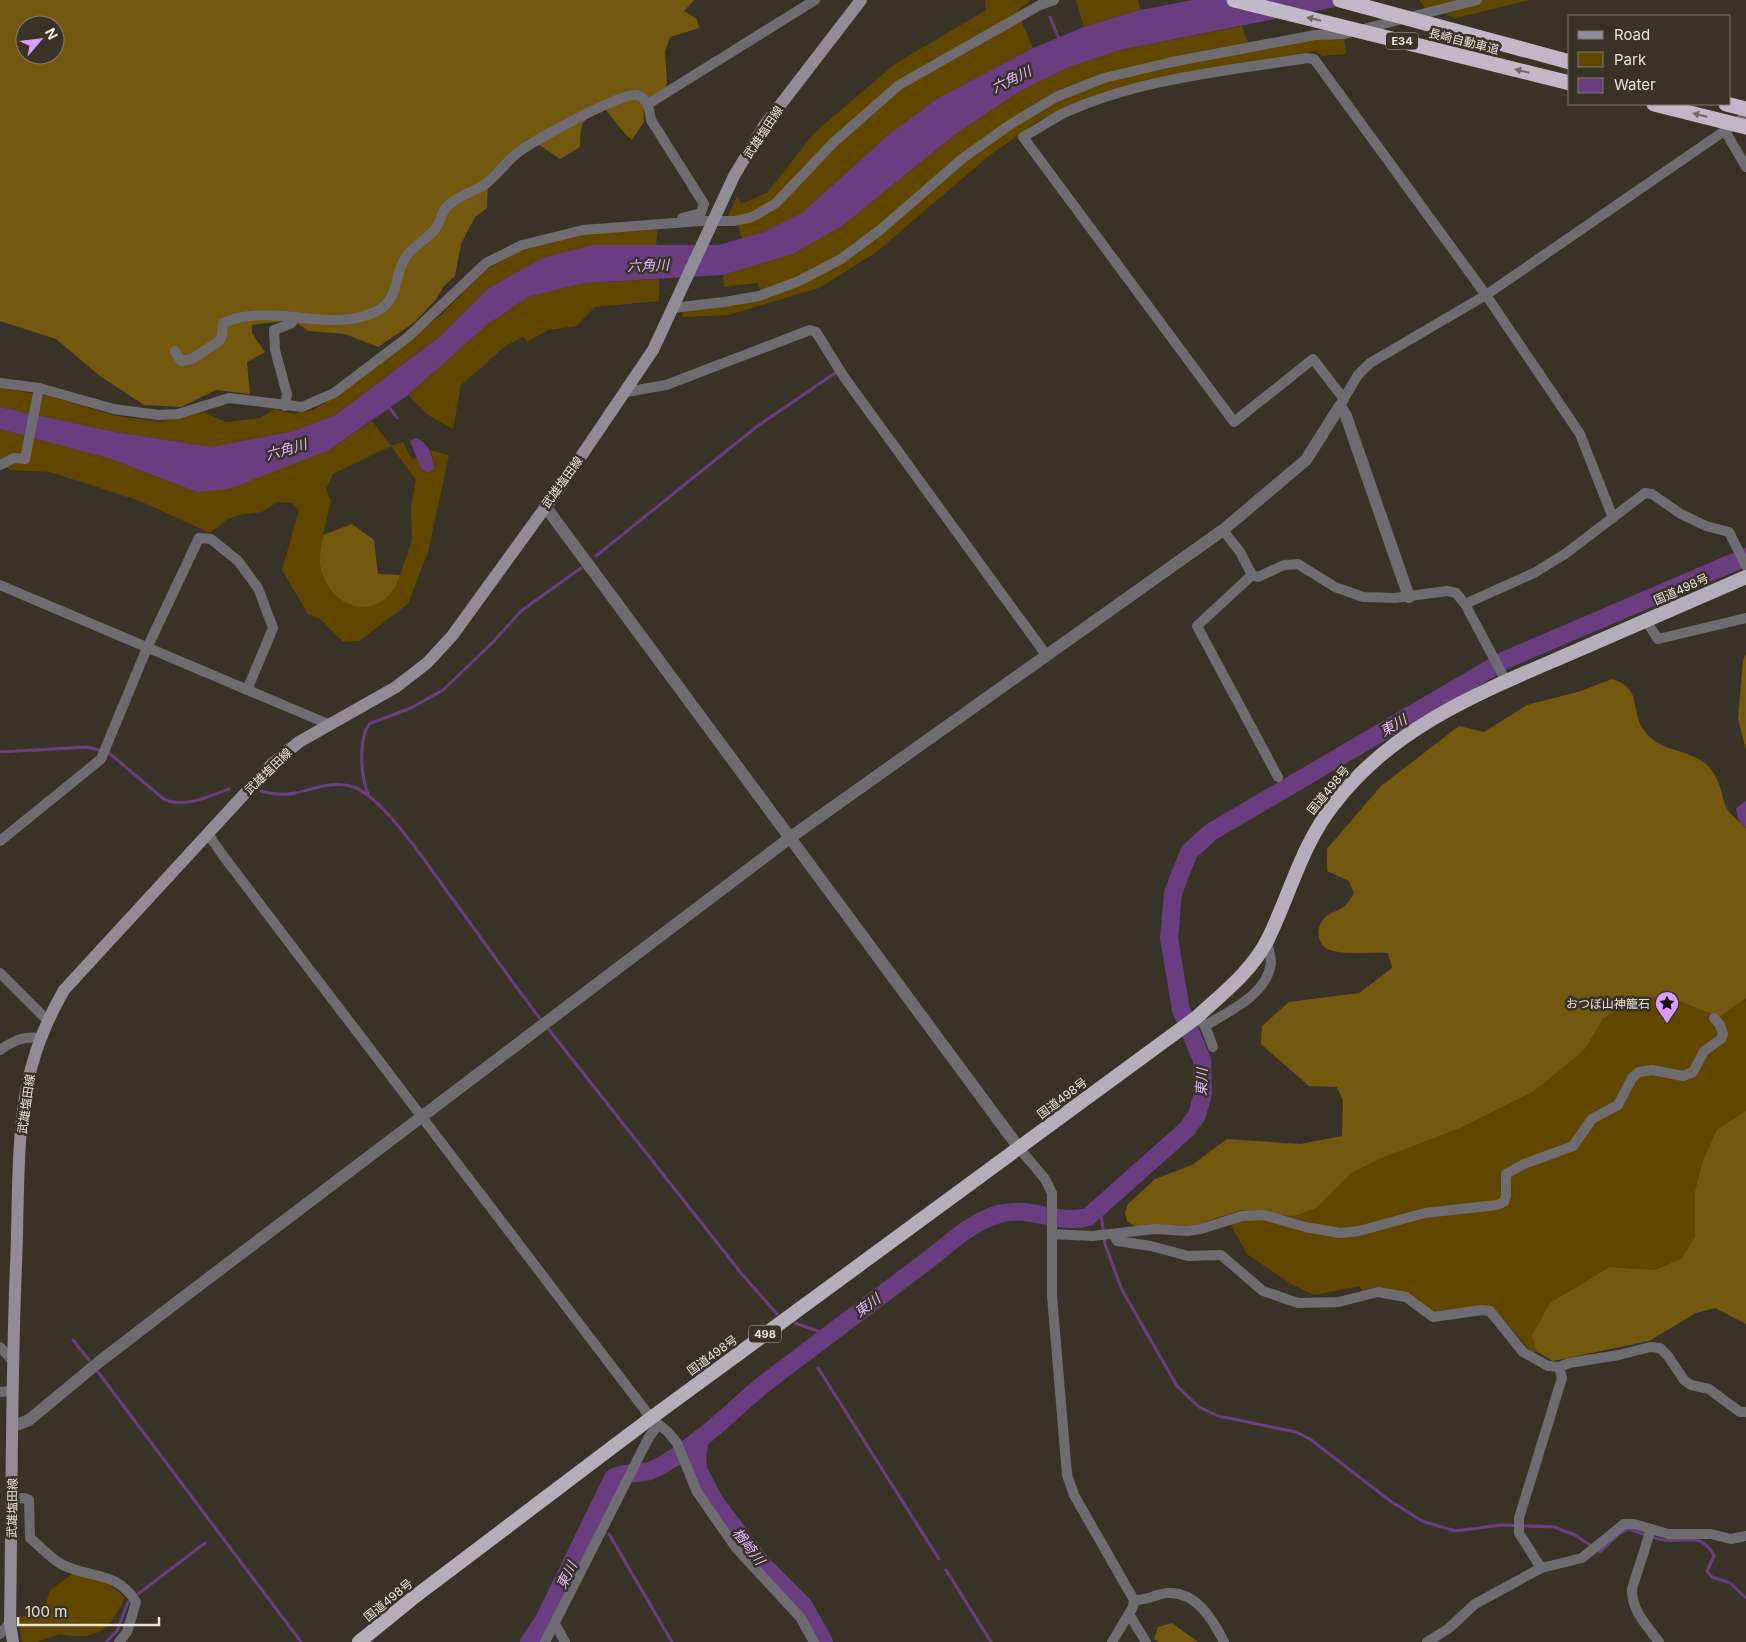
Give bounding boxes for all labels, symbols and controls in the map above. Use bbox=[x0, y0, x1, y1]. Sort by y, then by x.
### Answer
north arrow bbox=[15, 15, 65, 65]
one-way arrow bbox=[1306, 15, 1321, 23]
legend bbox=[1568, 15, 1731, 105]
text: N bbox=[42, 25, 62, 42]
street label: 長崎自動車道 bbox=[1427, 25, 1501, 57]
text: Road bbox=[1614, 25, 1650, 44]
road number: E34 bbox=[1386, 32, 1418, 49]
text: Park bbox=[1614, 50, 1647, 69]
water label: 六角川 bbox=[988, 61, 1035, 96]
one-way arrow bbox=[1515, 67, 1530, 75]
text: Water bbox=[1614, 75, 1656, 94]
street label: 武雄塩田線 bbox=[740, 103, 786, 161]
one-way arrow bbox=[1692, 111, 1707, 119]
water label: 六角川 bbox=[627, 256, 671, 274]
water label: 六角川 bbox=[263, 434, 310, 463]
street label: 武雄塩田線 bbox=[538, 453, 586, 511]
street label: 国道498号 bbox=[1651, 570, 1711, 608]
water label: 東川 bbox=[1377, 710, 1411, 739]
street label: 武雄塩田線 bbox=[241, 745, 295, 797]
street label: 国道498号 bbox=[1304, 763, 1352, 817]
place icon: おつぼ山神籠石 bbox=[1654, 990, 1680, 1024]
place label: おつぼ山神籠石 bbox=[1566, 996, 1650, 1011]
water label: 東川 bbox=[1192, 1066, 1210, 1096]
street label: 武雄塩田線 bbox=[14, 1073, 38, 1135]
street label: 国道498号 bbox=[1034, 1074, 1090, 1122]
water label: 東川 bbox=[851, 1289, 885, 1320]
road number: 498 bbox=[749, 1326, 781, 1342]
street label: 国道498号 bbox=[684, 1332, 740, 1378]
street label: 武雄塩田線 bbox=[4, 1478, 20, 1538]
water label: 楢崎川 bbox=[729, 1524, 770, 1569]
water label: 東川 bbox=[552, 1557, 581, 1591]
street label: 国道498号 bbox=[361, 1576, 415, 1624]
scale bar bbox=[18, 1594, 159, 1626]
text: 100 m bbox=[25, 1602, 67, 1621]

